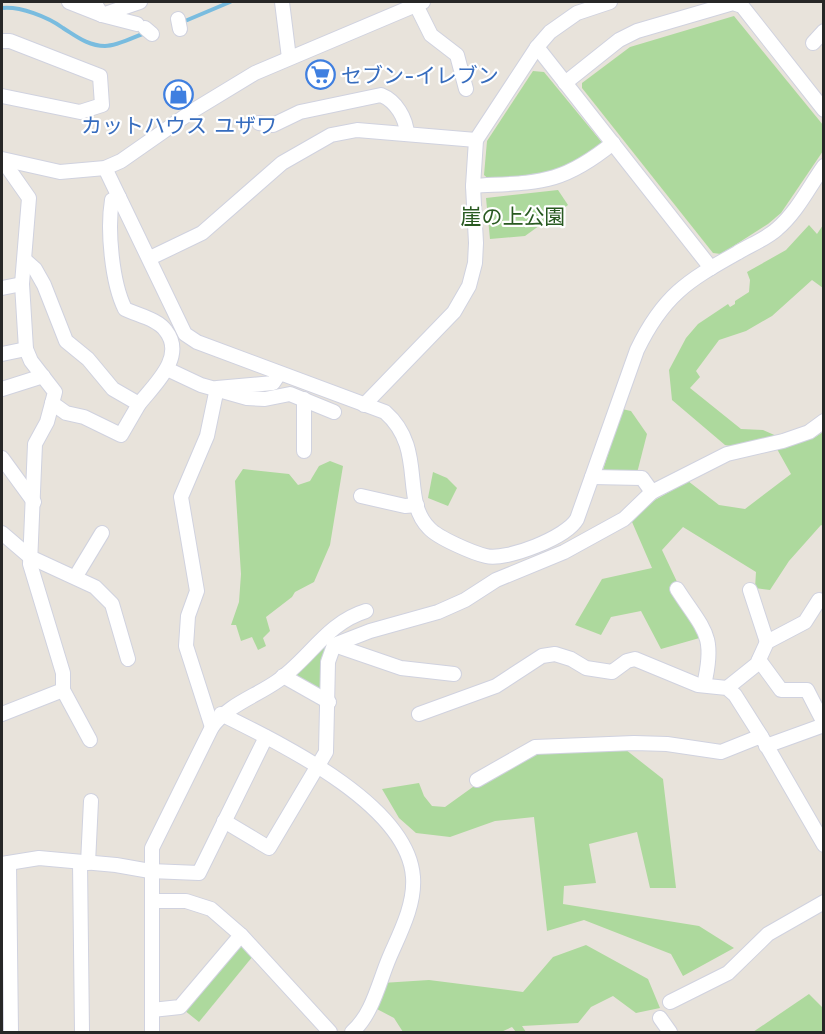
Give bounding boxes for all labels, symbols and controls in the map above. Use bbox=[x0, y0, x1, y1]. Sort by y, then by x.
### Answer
supermarket icon: セブン-イレブン bbox=[304, 59, 336, 91]
place label: セブン-イレブン bbox=[341, 63, 499, 88]
shop icon: カットハウス ユザワ bbox=[163, 78, 195, 110]
place label: カットハウス ユザワ bbox=[81, 113, 277, 138]
park label: 崖の上公園 bbox=[461, 204, 566, 229]

